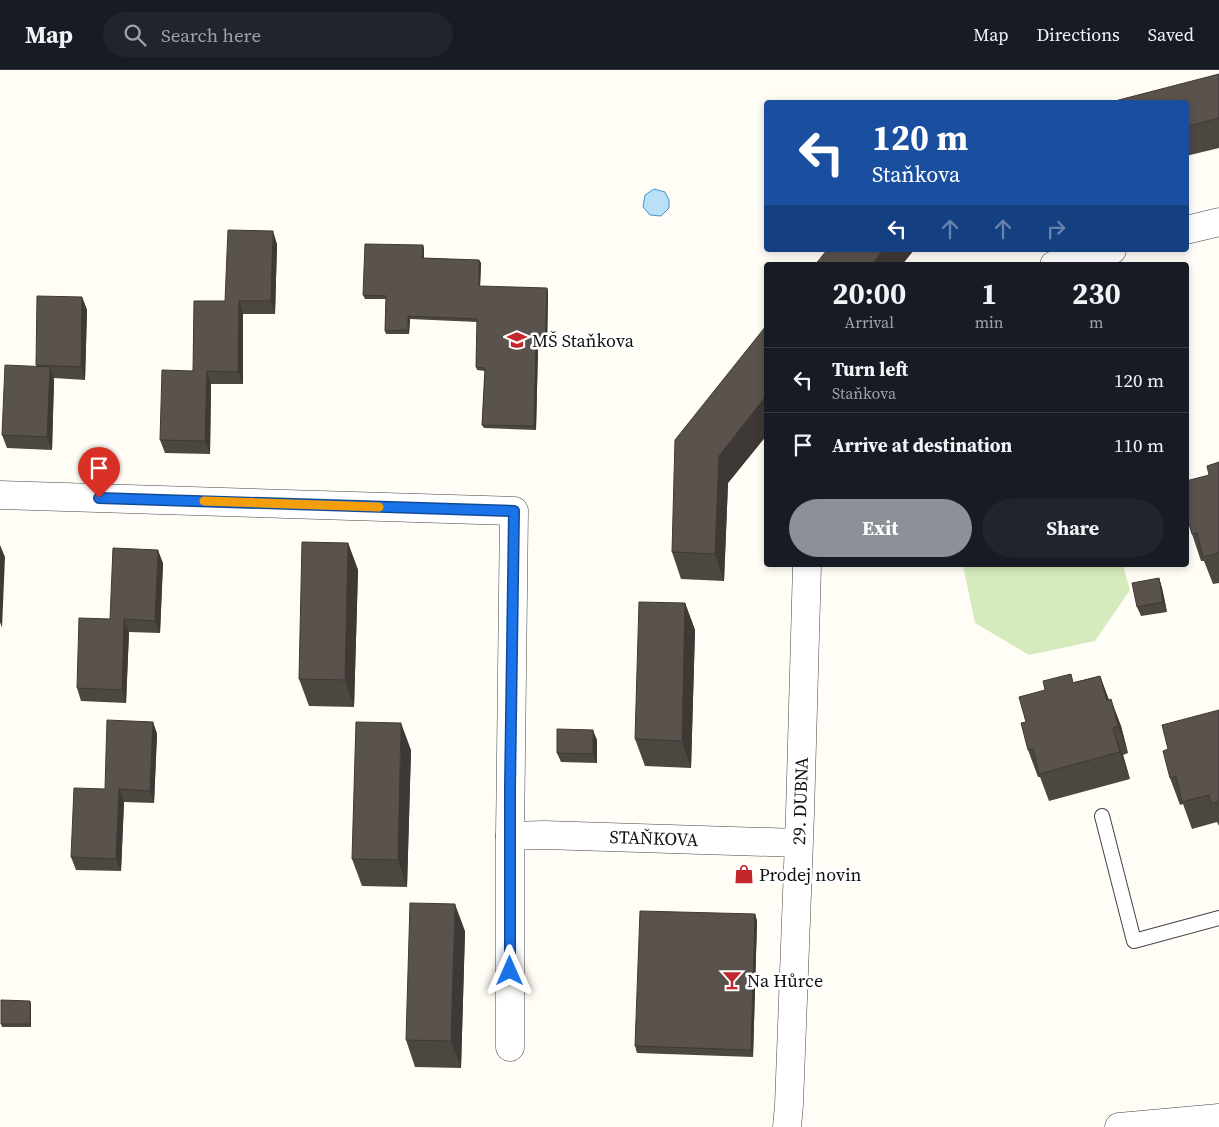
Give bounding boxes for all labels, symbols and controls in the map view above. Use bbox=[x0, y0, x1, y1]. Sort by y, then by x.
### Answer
search box bbox=[103, 12, 453, 57]
text: Map bbox=[25, 18, 73, 51]
icon: search bbox=[121, 21, 149, 49]
text: Search here bbox=[161, 22, 261, 48]
text: Map bbox=[973, 22, 1009, 47]
text: Directions bbox=[1037, 22, 1120, 47]
text: Saved bbox=[1148, 22, 1194, 47]
text: 120 m bbox=[872, 114, 968, 162]
icon: left bbox=[789, 120, 854, 185]
text: Staňkova bbox=[872, 159, 960, 189]
icon: left bbox=[883, 215, 911, 243]
icon: ahead bbox=[936, 215, 964, 243]
icon: ahead bbox=[989, 215, 1017, 243]
icon: right bbox=[1042, 215, 1070, 243]
text: 20:00 bbox=[832, 273, 906, 314]
text: 1 bbox=[981, 273, 997, 314]
text: 230 bbox=[1072, 273, 1121, 314]
text: Arrival bbox=[845, 311, 894, 333]
text: min bbox=[975, 311, 1004, 333]
text: m bbox=[1089, 311, 1103, 333]
place label: MŠ Staňkova bbox=[532, 328, 635, 353]
school or university icon: MŠ Staňkova bbox=[506, 329, 528, 351]
text: Turn left bbox=[832, 356, 908, 382]
icon: left bbox=[789, 366, 817, 394]
text: 120 m bbox=[1114, 367, 1164, 393]
text: Staňkova bbox=[832, 382, 896, 404]
icon: arrive bbox=[789, 431, 817, 459]
text: Arrive at destination bbox=[832, 432, 1012, 458]
text: 110 m bbox=[1114, 432, 1164, 458]
pin bbox=[78, 447, 120, 498]
icon: arrive bbox=[85, 454, 113, 482]
button: Exit bbox=[789, 499, 972, 557]
button: Share bbox=[982, 499, 1164, 557]
street label: 29. DUBNA bbox=[786, 756, 814, 845]
street label: STAŇKOVA bbox=[609, 824, 699, 852]
place label: Prodej novin bbox=[759, 862, 862, 887]
shop icon: Prodej novin bbox=[733, 863, 755, 885]
position arrow bbox=[483, 944, 535, 996]
place label: Na Hůrce bbox=[747, 968, 823, 993]
bar icon: Na Hůrce bbox=[721, 969, 743, 991]

